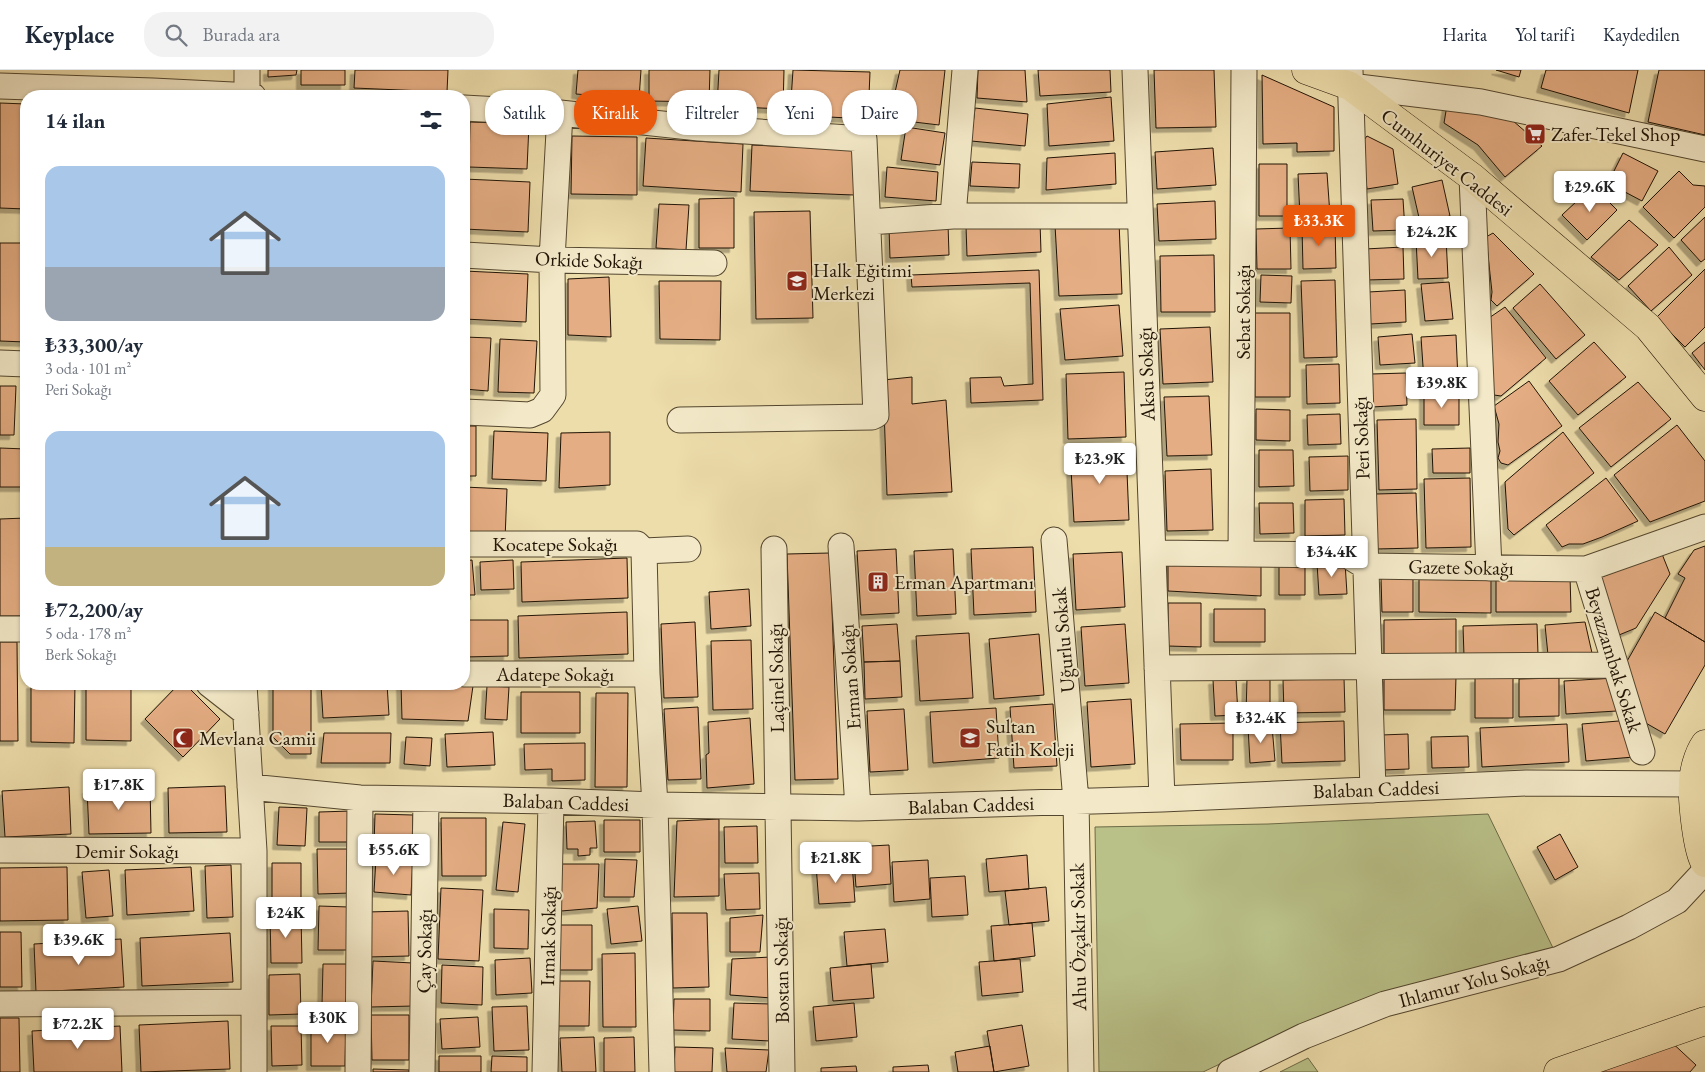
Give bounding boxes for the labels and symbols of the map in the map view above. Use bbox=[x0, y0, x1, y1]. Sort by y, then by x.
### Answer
street label: Cumhuriyet Caddesi bbox=[1376, 102, 1518, 222]
place label: Zafer Tekel Shop bbox=[1551, 121, 1680, 147]
supermarket icon: Zafer Tekel Shop bbox=[1523, 122, 1547, 146]
pin: ₺29.6K bbox=[1549, 170, 1631, 213]
pin: ₺33.3K bbox=[1278, 204, 1360, 247]
pin: ₺24.2K bbox=[1391, 216, 1473, 258]
street label: Orkide Sokağı bbox=[535, 245, 644, 275]
place label: Halk Eğitimi Merkezi bbox=[813, 257, 912, 306]
street label: Sebat Sokağı bbox=[1230, 264, 1256, 360]
school or university icon: Halk Eğitimi Merkezi bbox=[785, 269, 809, 293]
street label: Aksu Sokağı bbox=[1131, 326, 1161, 422]
pin: ₺39.8K bbox=[1401, 366, 1483, 409]
street label: Peri Sokağı bbox=[1347, 396, 1375, 480]
pin: ₺23.9K bbox=[1059, 442, 1141, 485]
street label: Kocatepe Sokağı bbox=[492, 531, 618, 557]
pin: ₺34.4K bbox=[1291, 536, 1373, 578]
street label: Gazete Sokağı bbox=[1408, 553, 1514, 581]
place label: Erman Apartmanı bbox=[894, 569, 1034, 595]
building icon: Erman Apartmanı bbox=[866, 570, 890, 594]
street label: Beyazzambak Sokak bbox=[1579, 584, 1649, 737]
street label: Uğurlu Sokak bbox=[1045, 586, 1081, 694]
street label: Laçinel Sokağı bbox=[762, 623, 790, 733]
street label: Erman Sokağı bbox=[833, 623, 867, 731]
street label: Adatepe Sokağı bbox=[495, 661, 614, 687]
pin: ₺32.4K bbox=[1220, 702, 1302, 744]
place label: Sultan Fatih Koleji bbox=[986, 713, 1074, 762]
place label: Mevlana Camii bbox=[199, 725, 316, 751]
mosque icon: Mevlana Camii bbox=[171, 726, 195, 750]
school or university icon: Sultan Fatih Koleji bbox=[958, 726, 982, 750]
pin: ₺17.8K bbox=[78, 768, 160, 811]
street label: Balaban Caddesi bbox=[1312, 774, 1440, 804]
street label: Balaban Caddesi bbox=[502, 787, 630, 817]
street label: Balaban Caddesi bbox=[907, 790, 1035, 820]
pin: ₺55.6K bbox=[353, 834, 435, 876]
street label: Demir Sokağı bbox=[75, 838, 179, 864]
pin: ₺21.8K bbox=[795, 842, 877, 884]
street label: Ahu Özçakır Sokak bbox=[1064, 862, 1092, 1012]
street label: Irmak Sokağı bbox=[534, 886, 562, 986]
pin: ₺24K bbox=[256, 896, 316, 939]
street label: Çay Sokağı bbox=[410, 908, 438, 994]
street label: Bostan Sokağı bbox=[767, 916, 795, 1024]
pin: ₺39.6K bbox=[38, 924, 120, 966]
street label: Ihlamur Yolu Sokağı bbox=[1396, 948, 1552, 1014]
pin: ₺30K bbox=[298, 1002, 358, 1044]
pin: ₺72.2K bbox=[37, 1008, 119, 1050]

